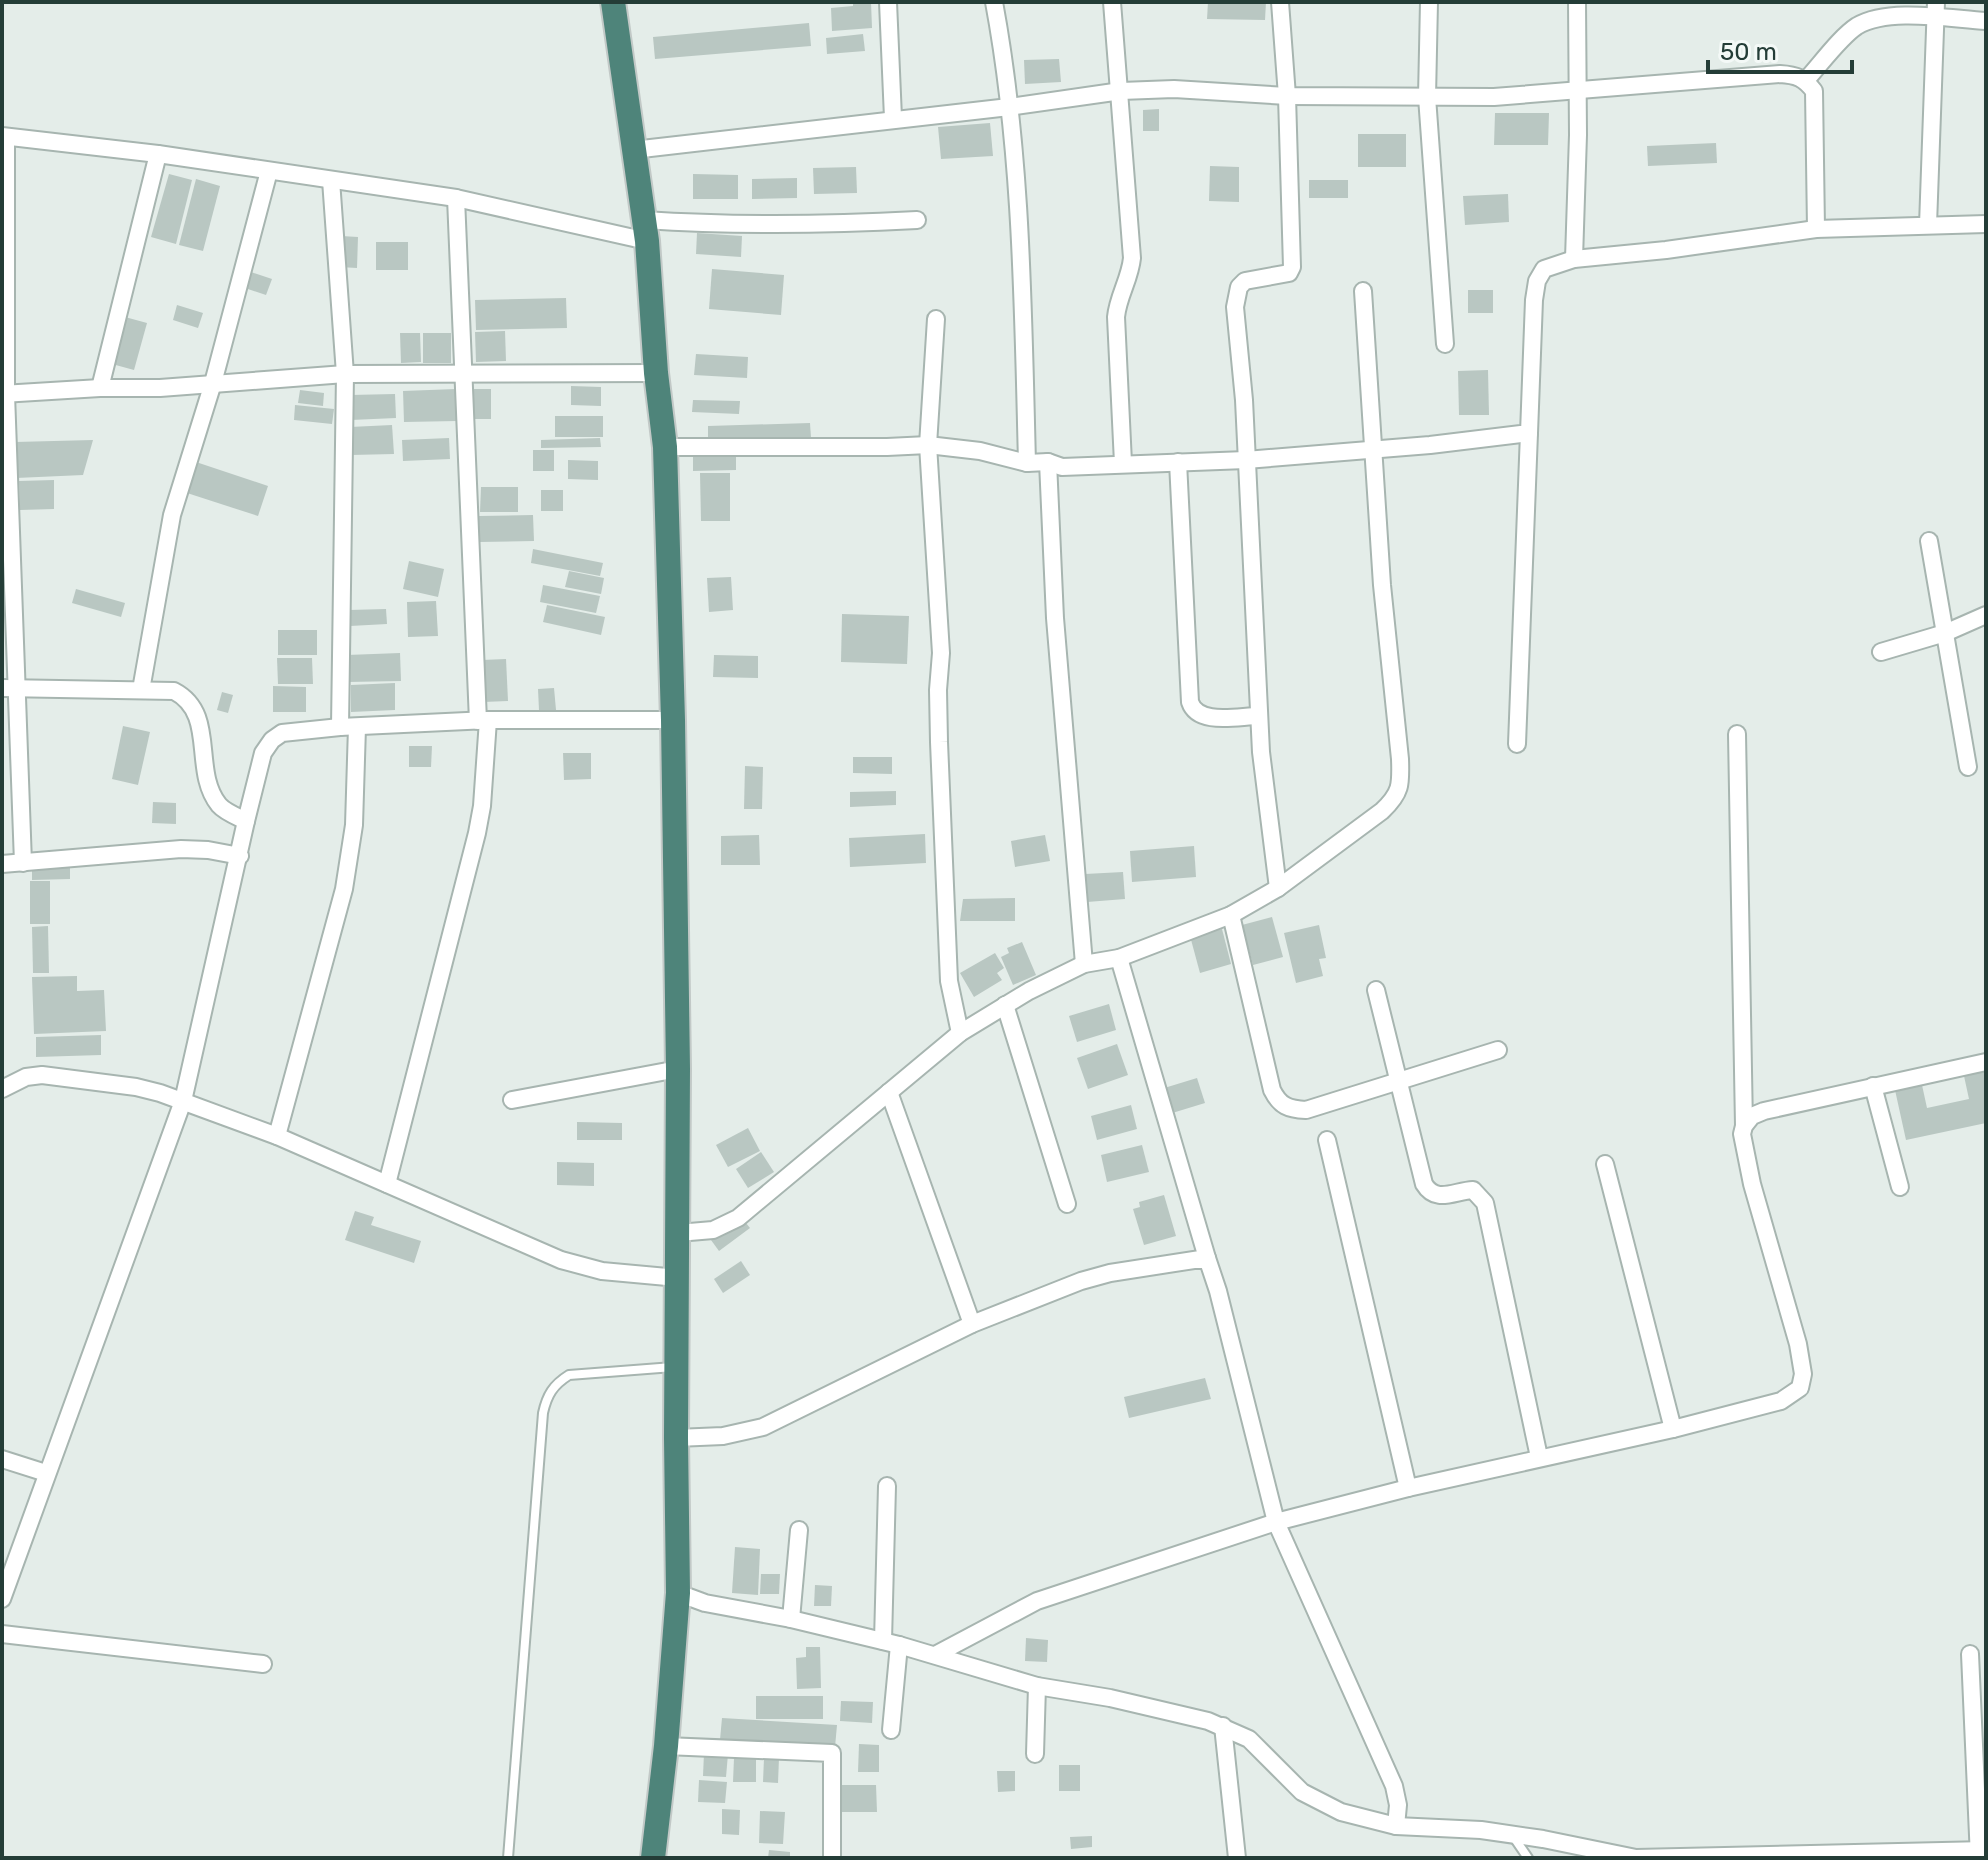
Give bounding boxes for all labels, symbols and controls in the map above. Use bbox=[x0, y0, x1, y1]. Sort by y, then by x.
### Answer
scale bar bbox=[1708, 24, 1852, 74]
text: 50 m bbox=[1720, 38, 1777, 66]

